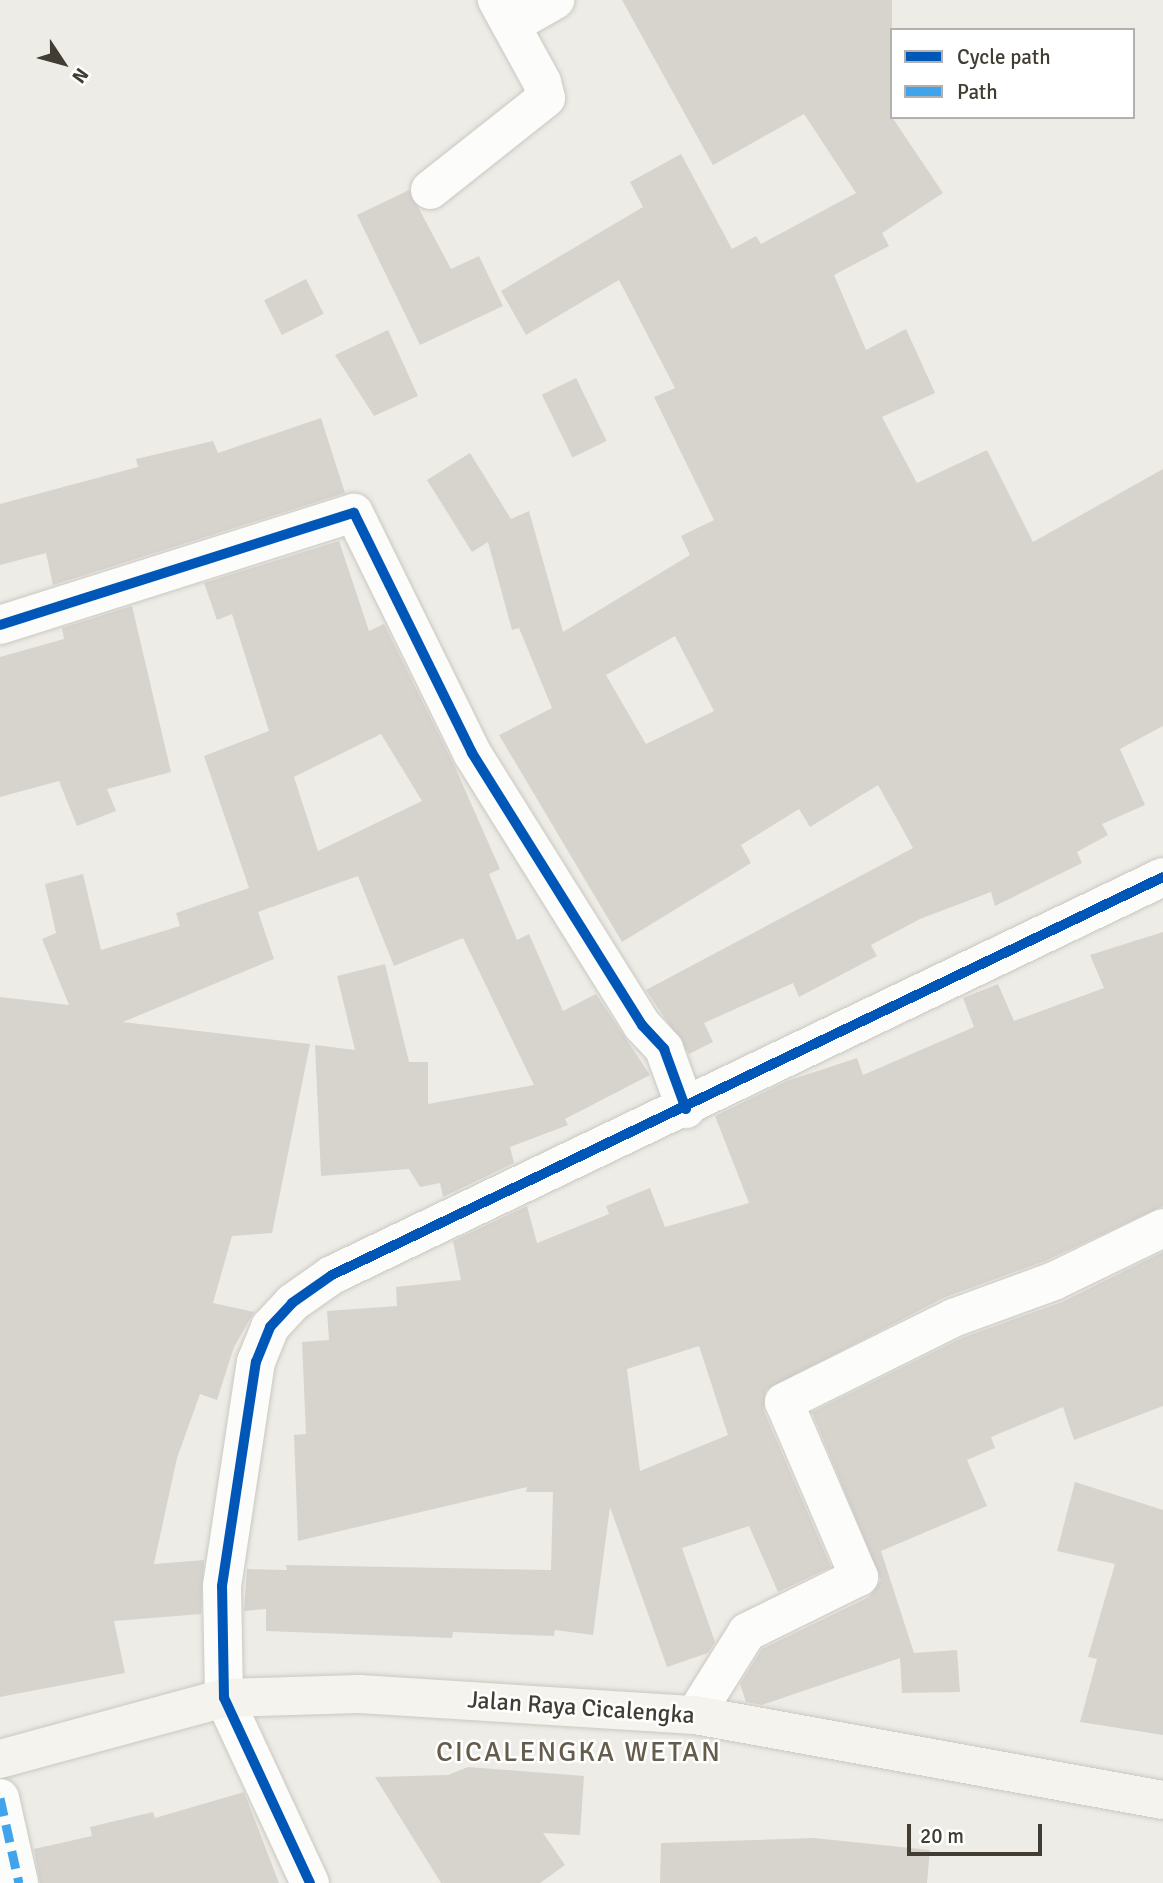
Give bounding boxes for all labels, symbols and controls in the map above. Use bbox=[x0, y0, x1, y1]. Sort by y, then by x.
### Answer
north arrow bbox=[28, 28, 98, 98]
legend bbox=[890, 28, 1135, 119]
text: Cycle path bbox=[957, 44, 1051, 70]
text: N bbox=[66, 63, 94, 88]
text: Path bbox=[957, 79, 998, 105]
street label: Jalan Raya Cicalengka bbox=[466, 1686, 696, 1730]
district label: CICALENGKA WETAN bbox=[438, 1735, 720, 1769]
scale bar bbox=[911, 1810, 1046, 1854]
text: 20 m bbox=[920, 1823, 964, 1849]

